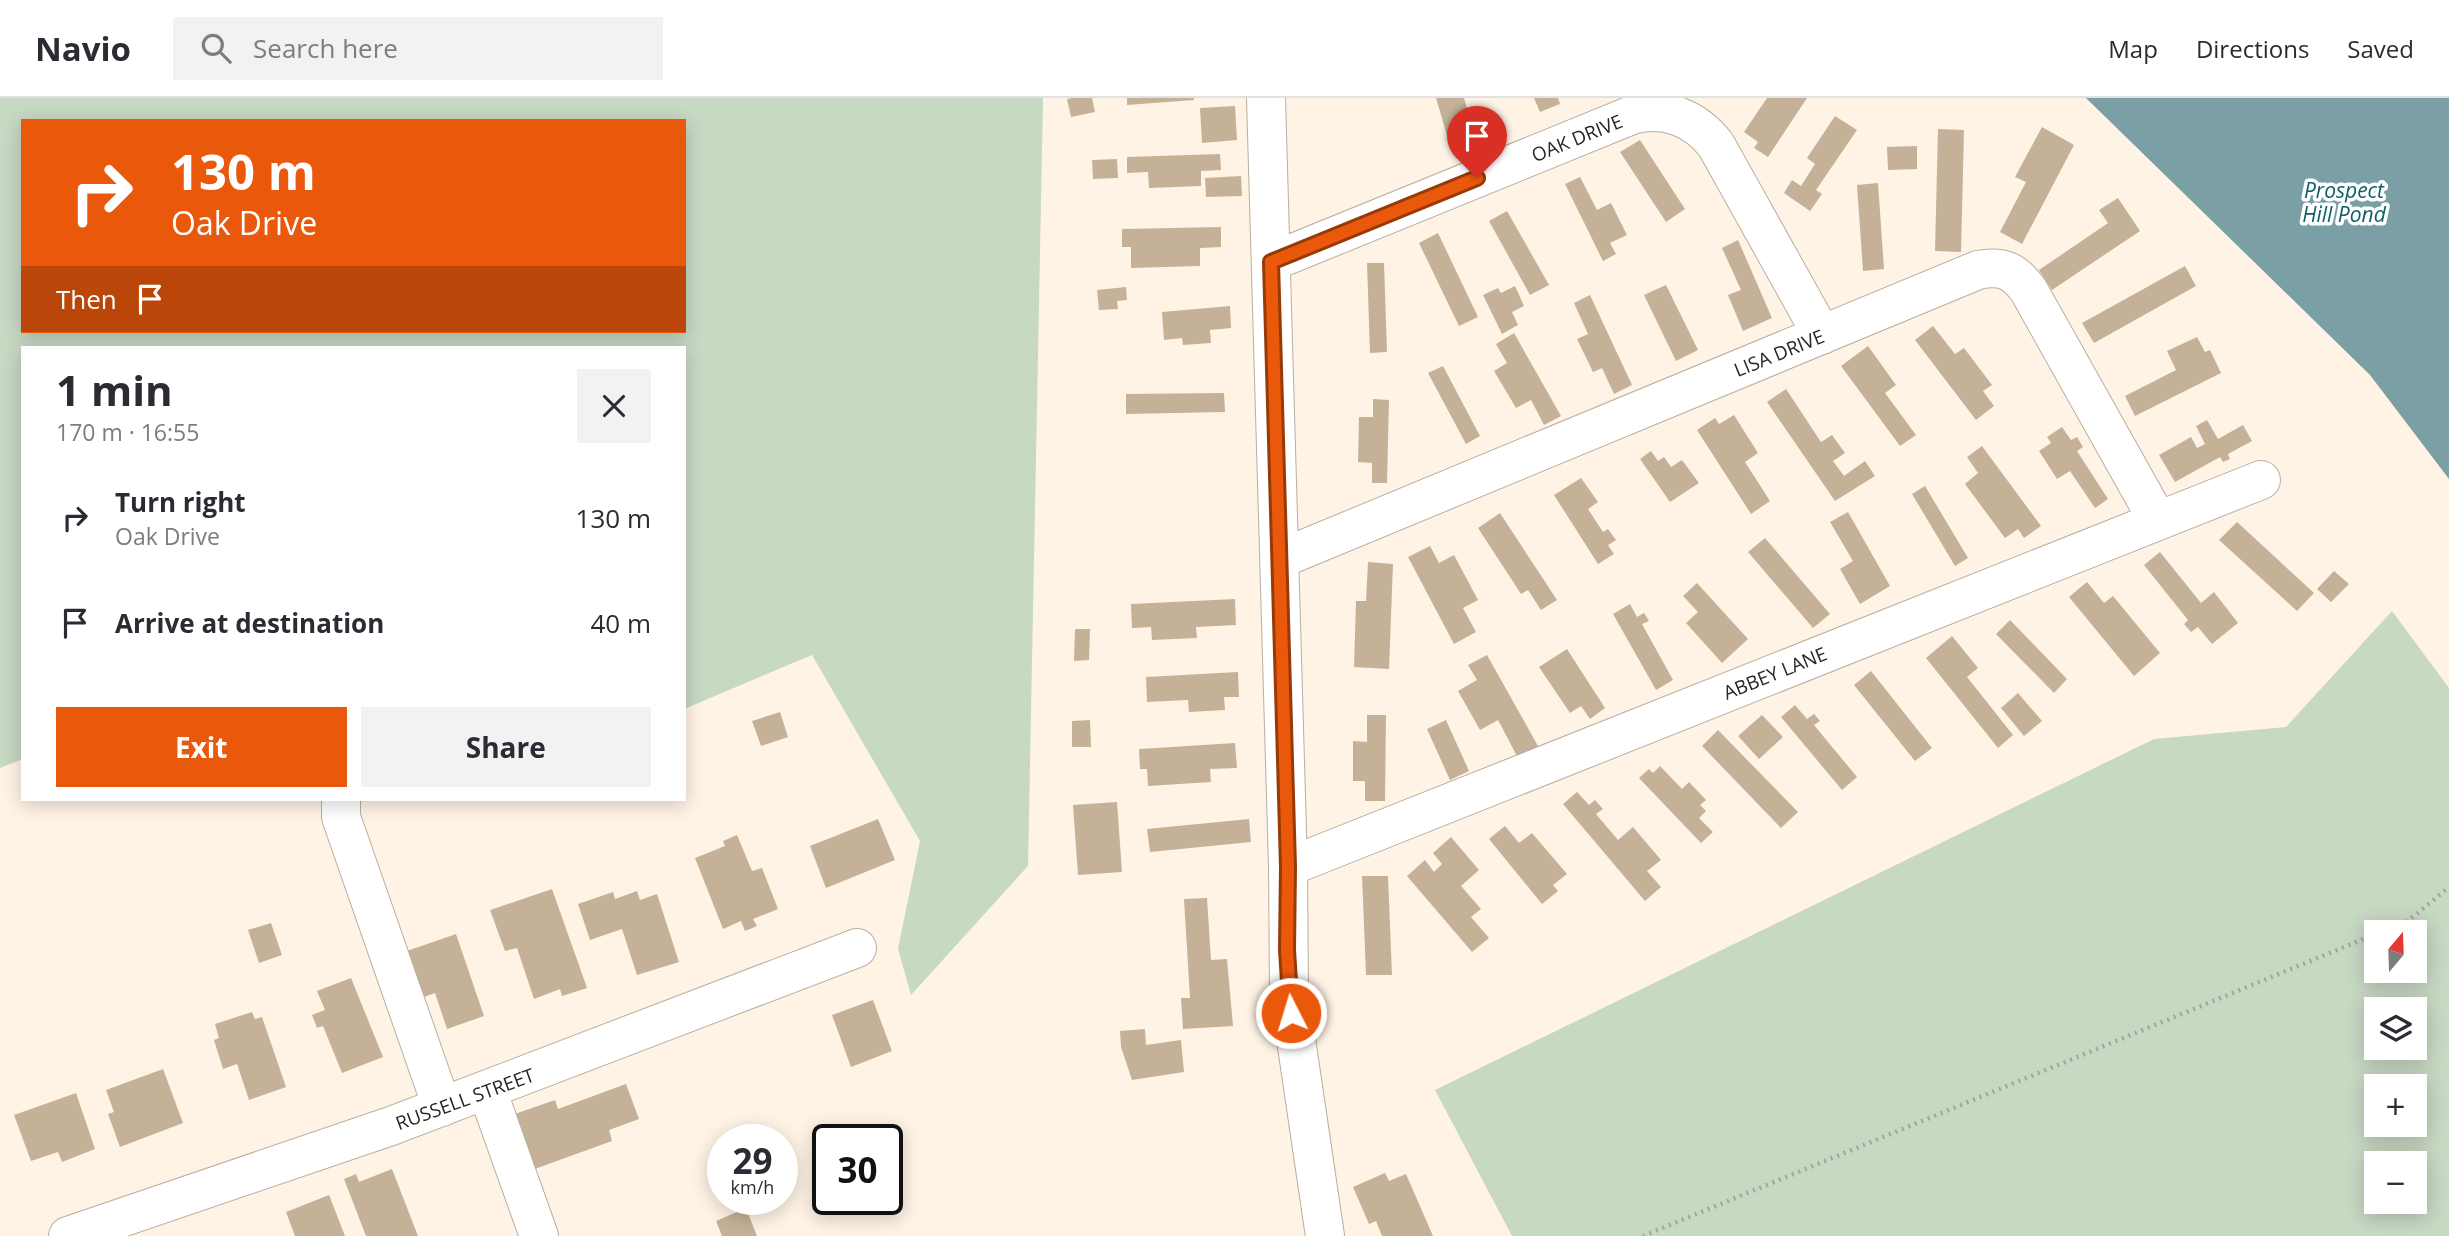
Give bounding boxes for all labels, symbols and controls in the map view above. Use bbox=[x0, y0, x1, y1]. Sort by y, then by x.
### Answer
search box bbox=[173, 17, 663, 80]
text: Navio bbox=[35, 26, 131, 71]
icon: search bbox=[197, 29, 235, 67]
text: Search here bbox=[253, 30, 398, 66]
text: Map bbox=[2108, 32, 2158, 65]
text: Directions bbox=[2196, 32, 2309, 65]
text: Saved bbox=[2347, 32, 2414, 65]
pin bbox=[1447, 106, 1507, 178]
street label: OAK DRIVE bbox=[1528, 108, 1626, 168]
icon: arrive bbox=[1458, 117, 1496, 155]
text: 130 m bbox=[171, 138, 316, 204]
icon: right bbox=[56, 147, 147, 238]
water label: Prospect Hill Pond bbox=[2302, 176, 2387, 228]
text: Oak Drive bbox=[171, 201, 317, 244]
icon: arrive bbox=[131, 280, 169, 318]
text: Then bbox=[56, 281, 117, 317]
street label: LISA DRIVE bbox=[1730, 323, 1828, 383]
text: 1 min bbox=[56, 361, 173, 418]
button: close bbox=[577, 369, 651, 443]
text: 170 m · 16:55 bbox=[56, 416, 199, 448]
text: Turn right bbox=[115, 484, 246, 520]
icon: right bbox=[56, 499, 94, 537]
text: 130 m bbox=[576, 500, 651, 536]
text: Oak Drive bbox=[115, 520, 220, 552]
icon: arrive bbox=[56, 604, 94, 642]
text: Arrive at destination bbox=[115, 605, 384, 641]
text: 40 m bbox=[590, 605, 651, 641]
street label: ABBEY LANE bbox=[1719, 640, 1831, 706]
button: Exit bbox=[56, 707, 347, 787]
button: Share bbox=[361, 707, 651, 787]
north arrow bbox=[2364, 920, 2427, 984]
map controls bbox=[2364, 920, 2427, 1214]
position arrow bbox=[1254, 976, 1328, 1050]
button: layers bbox=[2364, 997, 2427, 1060]
street label: RUSSELL STREET bbox=[392, 1062, 539, 1136]
button: + bbox=[2364, 1074, 2427, 1137]
speed limit sign: 30 bbox=[812, 1124, 903, 1215]
text: 29 bbox=[732, 1137, 773, 1184]
button: − bbox=[2364, 1151, 2427, 1214]
text: km/h bbox=[731, 1175, 774, 1199]

